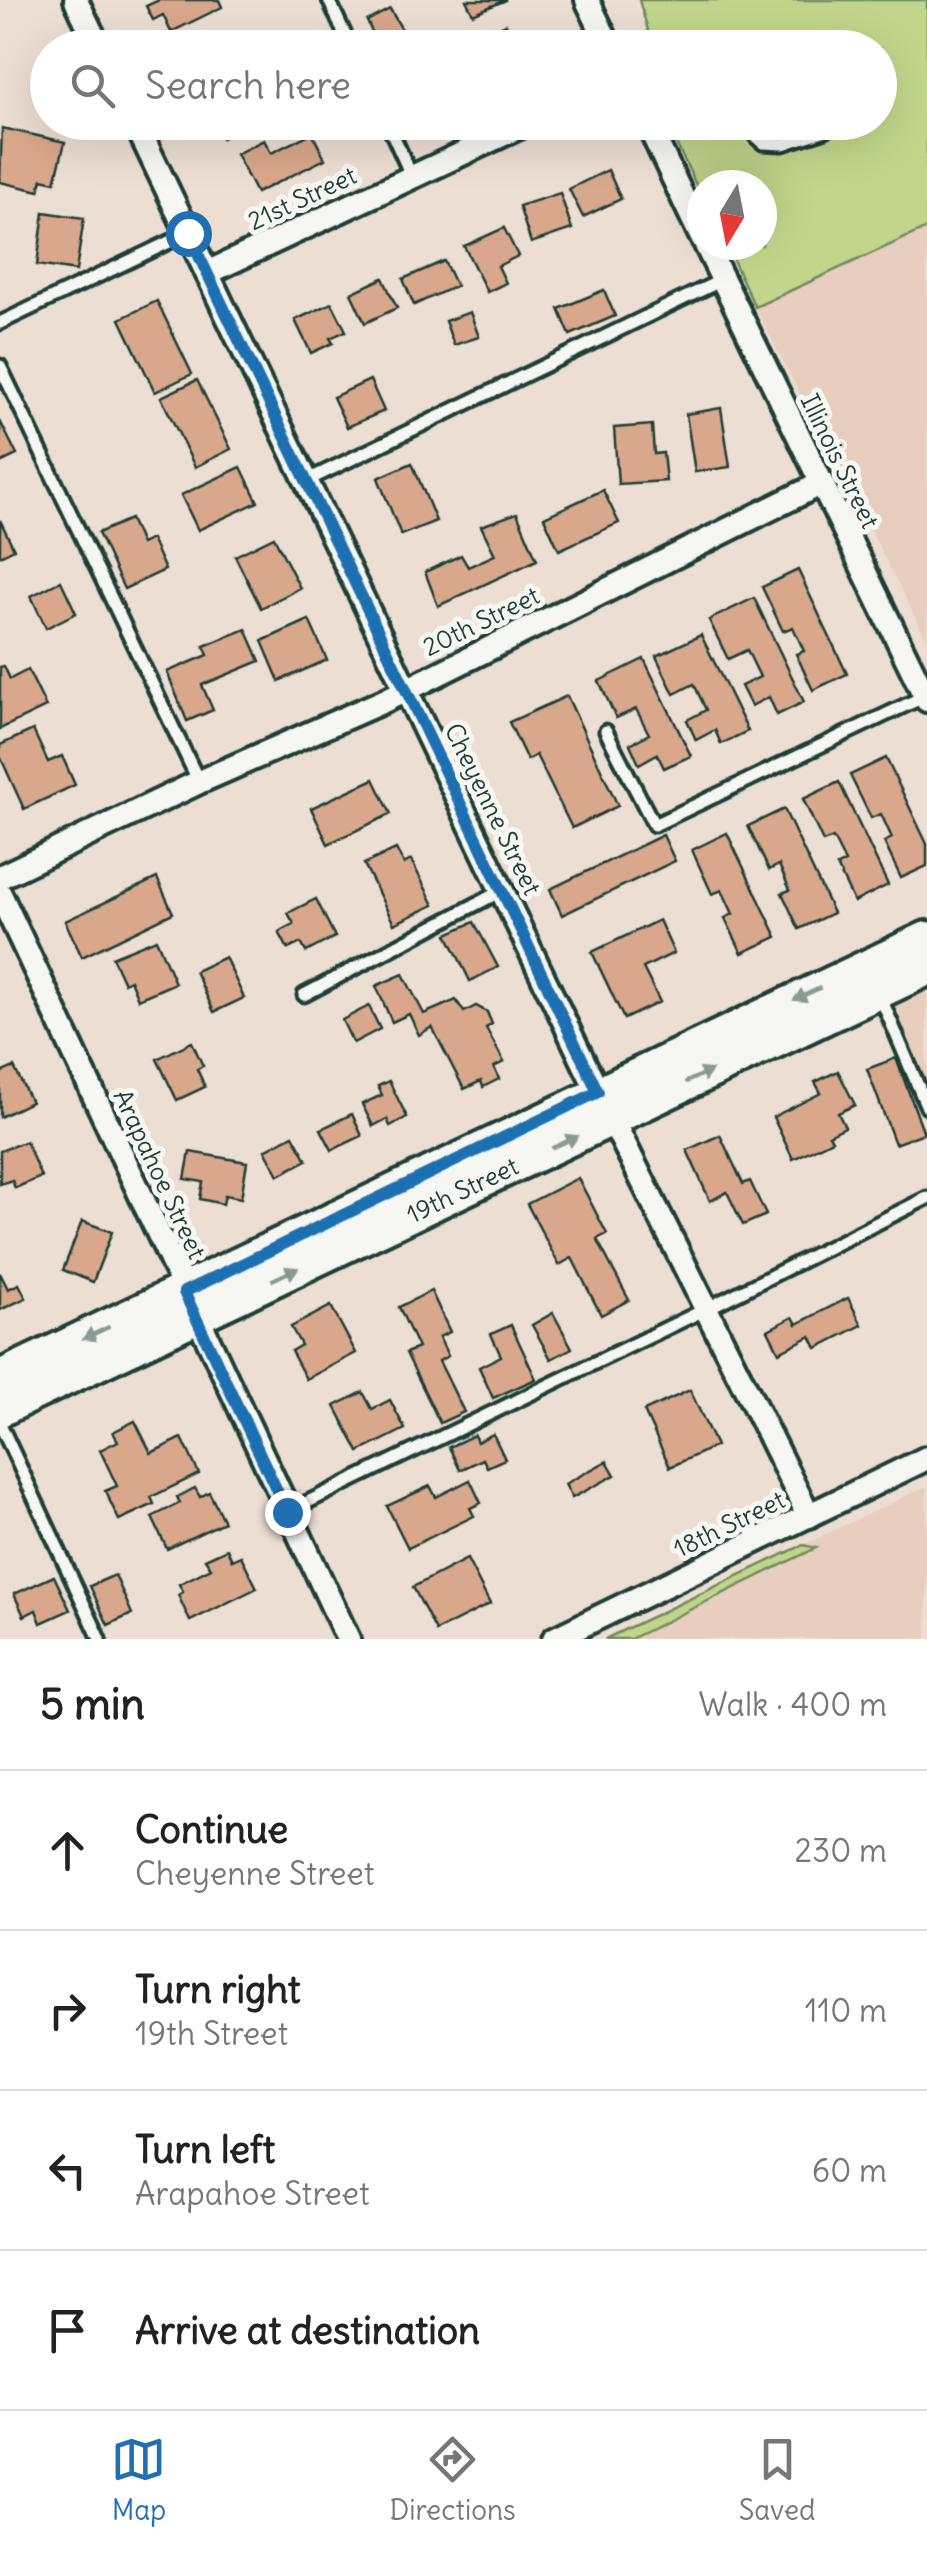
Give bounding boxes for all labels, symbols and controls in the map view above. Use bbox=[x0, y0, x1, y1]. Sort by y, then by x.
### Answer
search box bbox=[30, 30, 897, 140]
icon: search bbox=[65, 58, 120, 113]
text: Search here bbox=[145, 62, 351, 109]
street label: 21st Street bbox=[243, 159, 361, 237]
north arrow bbox=[687, 170, 777, 260]
route start bbox=[166, 211, 212, 257]
street label: Illinois Street bbox=[794, 388, 886, 534]
street label: 20th Street bbox=[418, 579, 544, 663]
street label: Cheyenne Street bbox=[438, 718, 548, 900]
one-way arrow bbox=[792, 986, 821, 1003]
one-way arrow bbox=[685, 1068, 714, 1085]
street label: Arapahoe Street bbox=[107, 1084, 213, 1264]
one-way arrow bbox=[551, 1133, 580, 1150]
street label: 19th Street bbox=[401, 1150, 523, 1230]
one-way arrow bbox=[271, 1266, 300, 1283]
one-way arrow bbox=[81, 1324, 110, 1341]
street label: 18th Street bbox=[668, 1483, 790, 1565]
route end bbox=[265, 1490, 311, 1536]
text: 5 min bbox=[40, 1678, 145, 1730]
text: Walk · 400 m bbox=[699, 1684, 887, 1725]
text: Continue bbox=[135, 1806, 288, 1853]
icon: ahead bbox=[40, 1823, 95, 1878]
text: 230 m bbox=[795, 1830, 887, 1871]
text: Cheyenne Street bbox=[135, 1853, 375, 1894]
text: Turn right bbox=[135, 1966, 301, 2013]
icon: right bbox=[40, 1983, 95, 2038]
text: 110 m bbox=[805, 1990, 887, 2031]
text: 19th Street bbox=[135, 2013, 288, 2054]
text: Turn left bbox=[135, 2126, 275, 2173]
icon: left bbox=[40, 2143, 95, 2198]
text: 60 m bbox=[812, 2150, 887, 2191]
text: Arapahoe Street bbox=[135, 2173, 370, 2214]
icon: arrive bbox=[40, 2303, 95, 2358]
text: Arrive at destination bbox=[135, 2307, 480, 2354]
tab: Map bbox=[111, 2432, 166, 2528]
tab: Directions bbox=[389, 2432, 516, 2528]
tab: Saved bbox=[739, 2432, 816, 2528]

